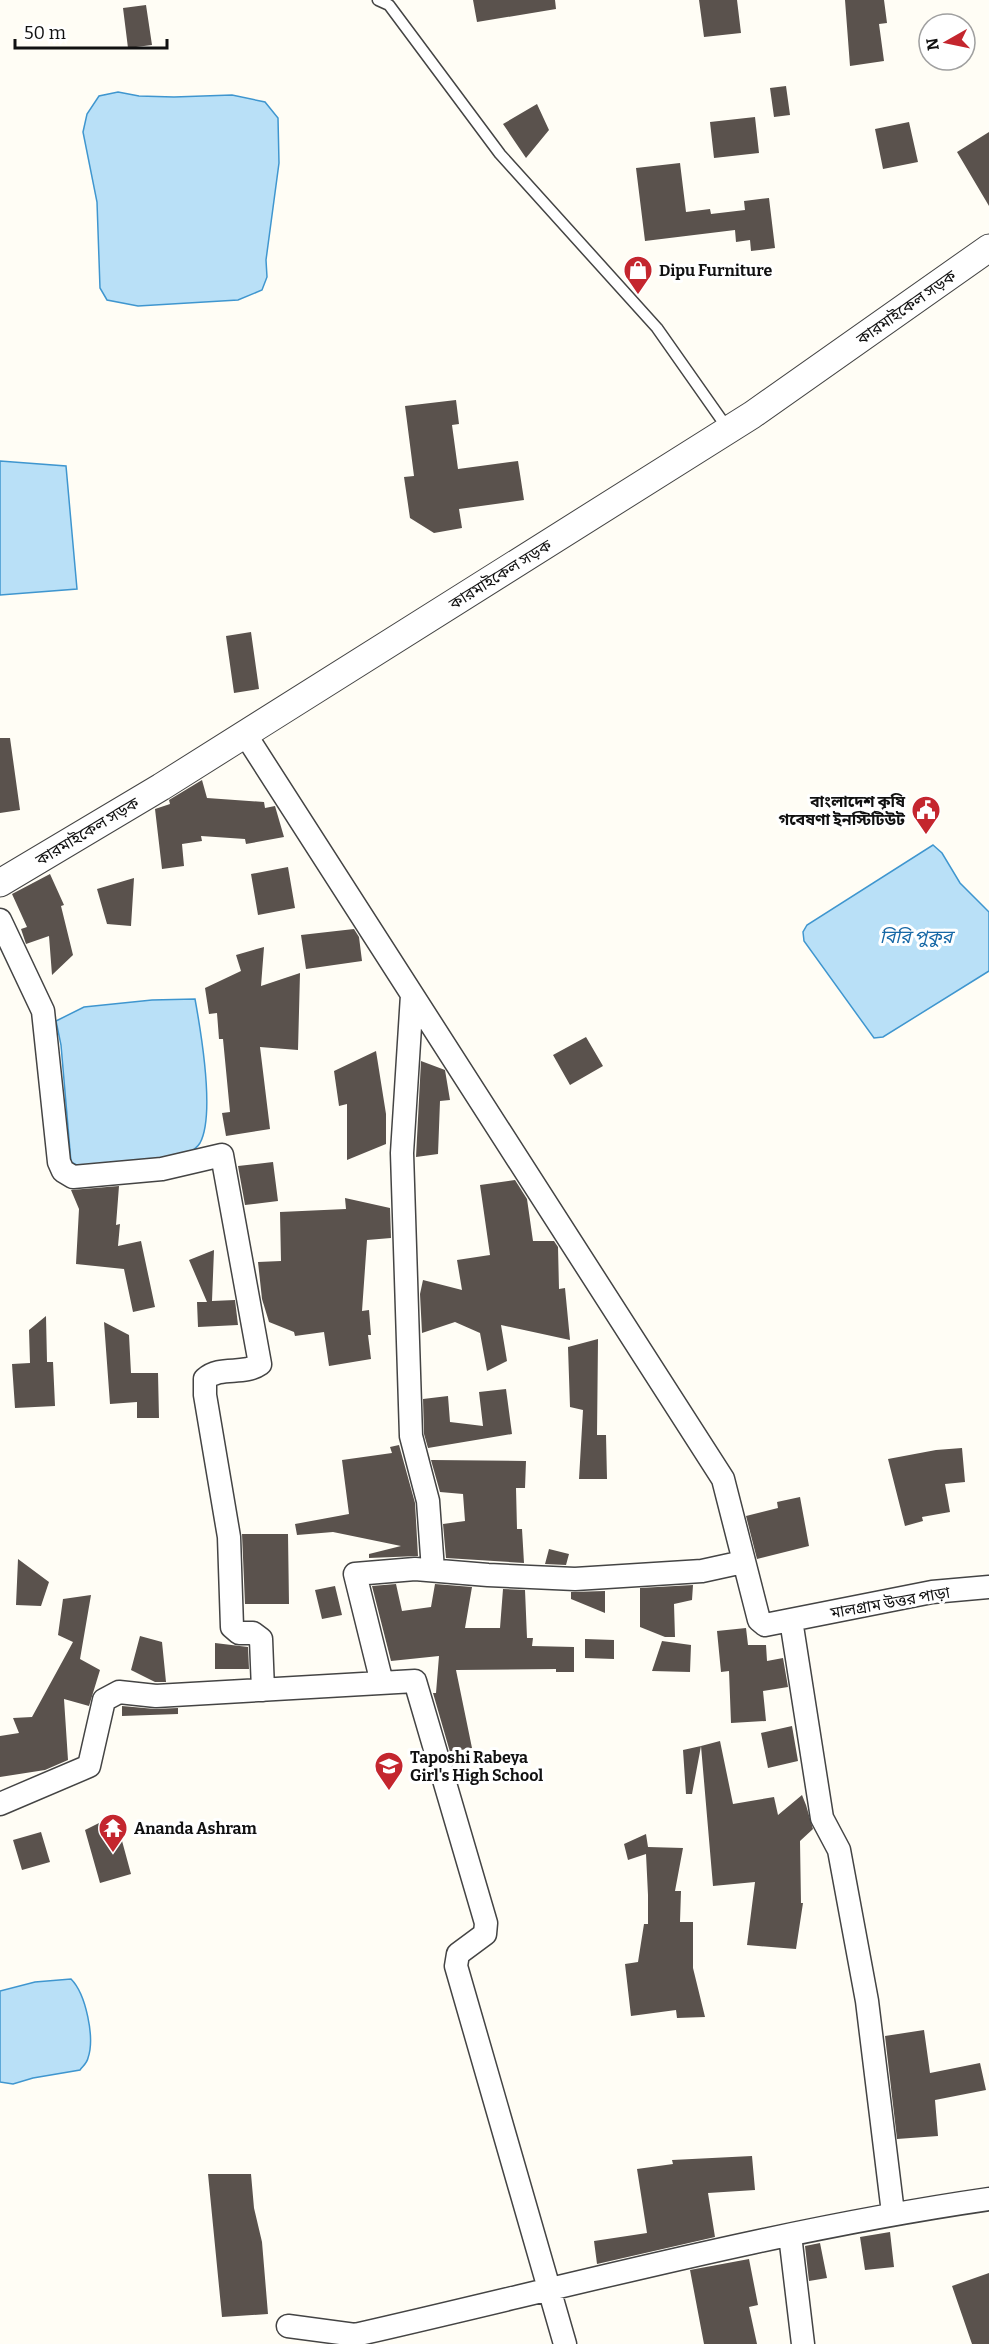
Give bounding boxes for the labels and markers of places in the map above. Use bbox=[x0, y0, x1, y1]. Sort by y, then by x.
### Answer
shop icon: Dipu Furniture bbox=[622, 254, 654, 296]
place label: Dipu Furniture bbox=[659, 261, 772, 280]
place label: বাংলাদেশ কৃষি গবেষণা ইনস্টিটিউট bbox=[778, 792, 906, 829]
public building icon: বাংলাদেশ কৃষি গবেষণা ইনস্টিটিউট bbox=[910, 794, 942, 836]
place label: Taposhi Rabeya Girl's High School bbox=[410, 1748, 543, 1785]
school or university icon: Taposhi Rabeya Girl's High School bbox=[373, 1750, 405, 1792]
temple icon: Ananda Ashram bbox=[97, 1812, 129, 1854]
place label: Ananda Ashram bbox=[134, 1819, 258, 1838]

